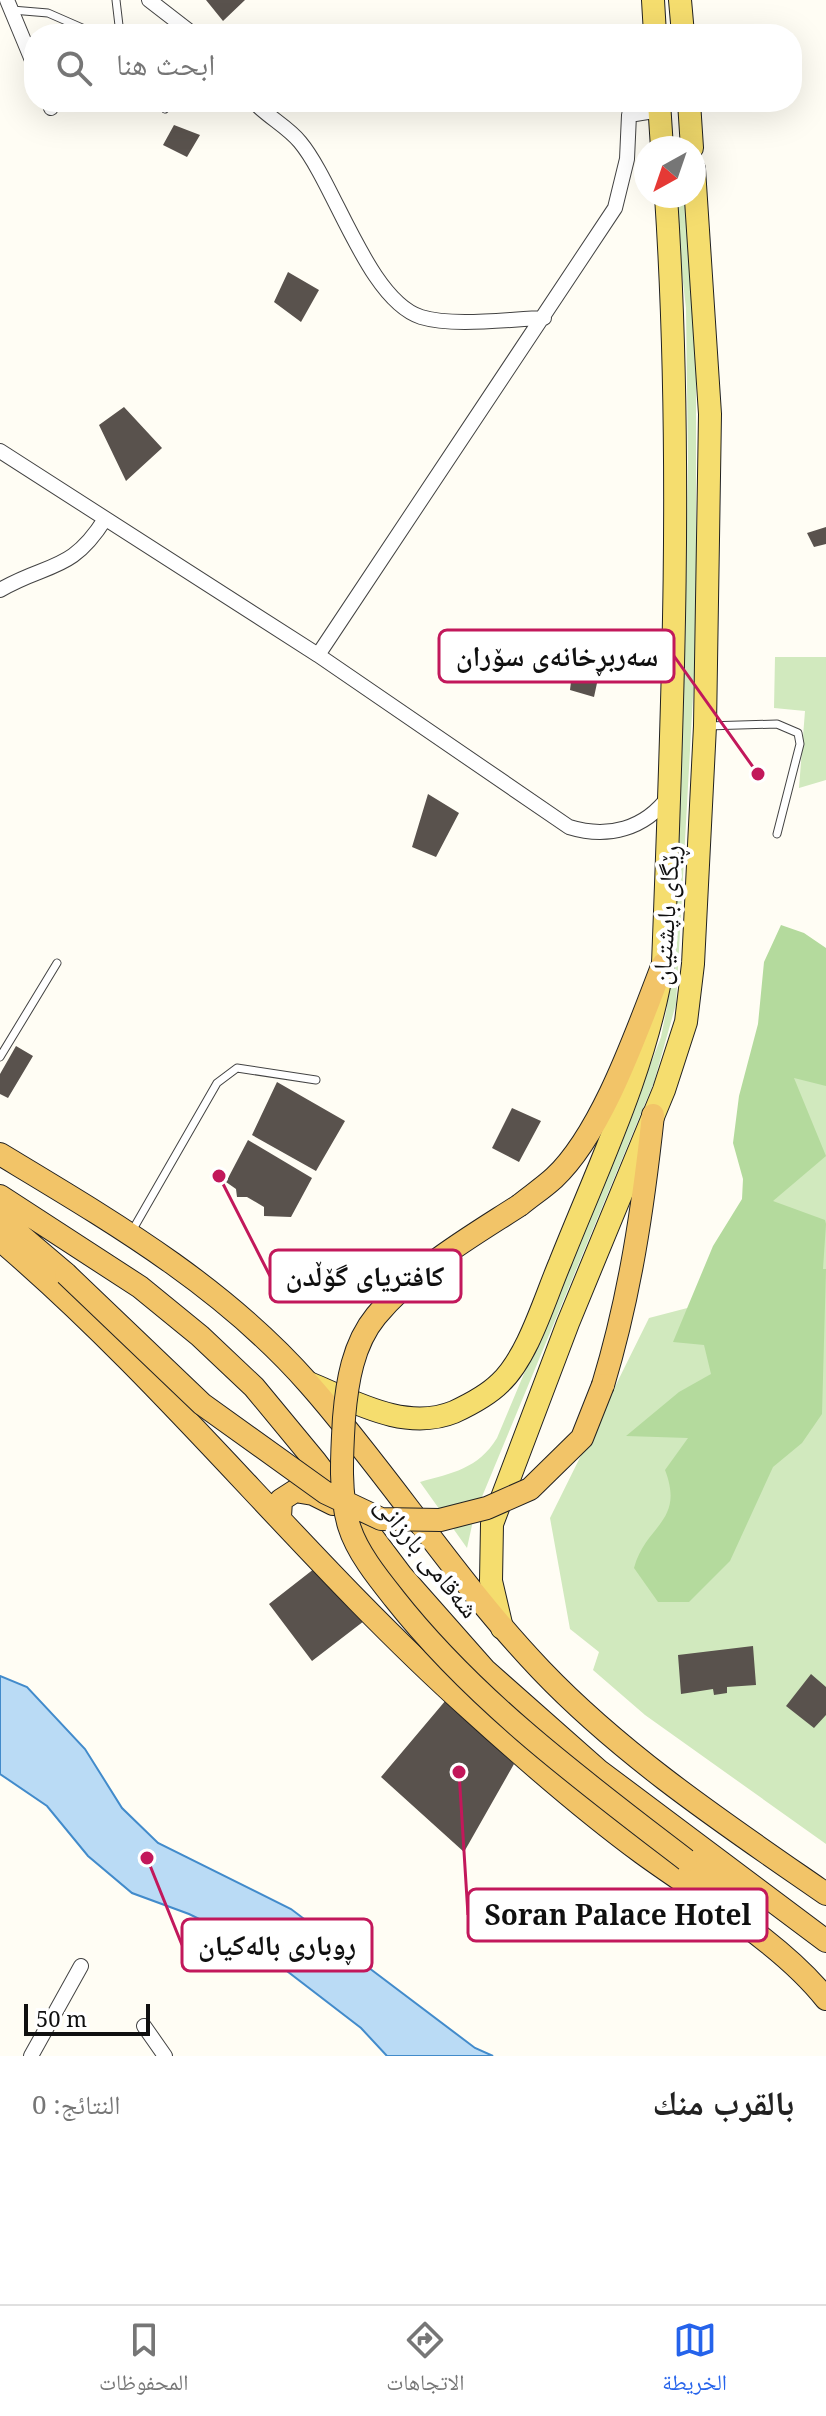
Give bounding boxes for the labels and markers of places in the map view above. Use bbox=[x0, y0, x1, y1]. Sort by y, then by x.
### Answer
callout: سەربڕخانەی سۆران bbox=[439, 630, 674, 682]
callout: کافتریای گۆڵدن bbox=[270, 1250, 461, 1302]
callout: Soran Palace Hotel bbox=[468, 1889, 767, 1941]
callout: ڕوباری بالەکیان bbox=[182, 1919, 372, 1971]

